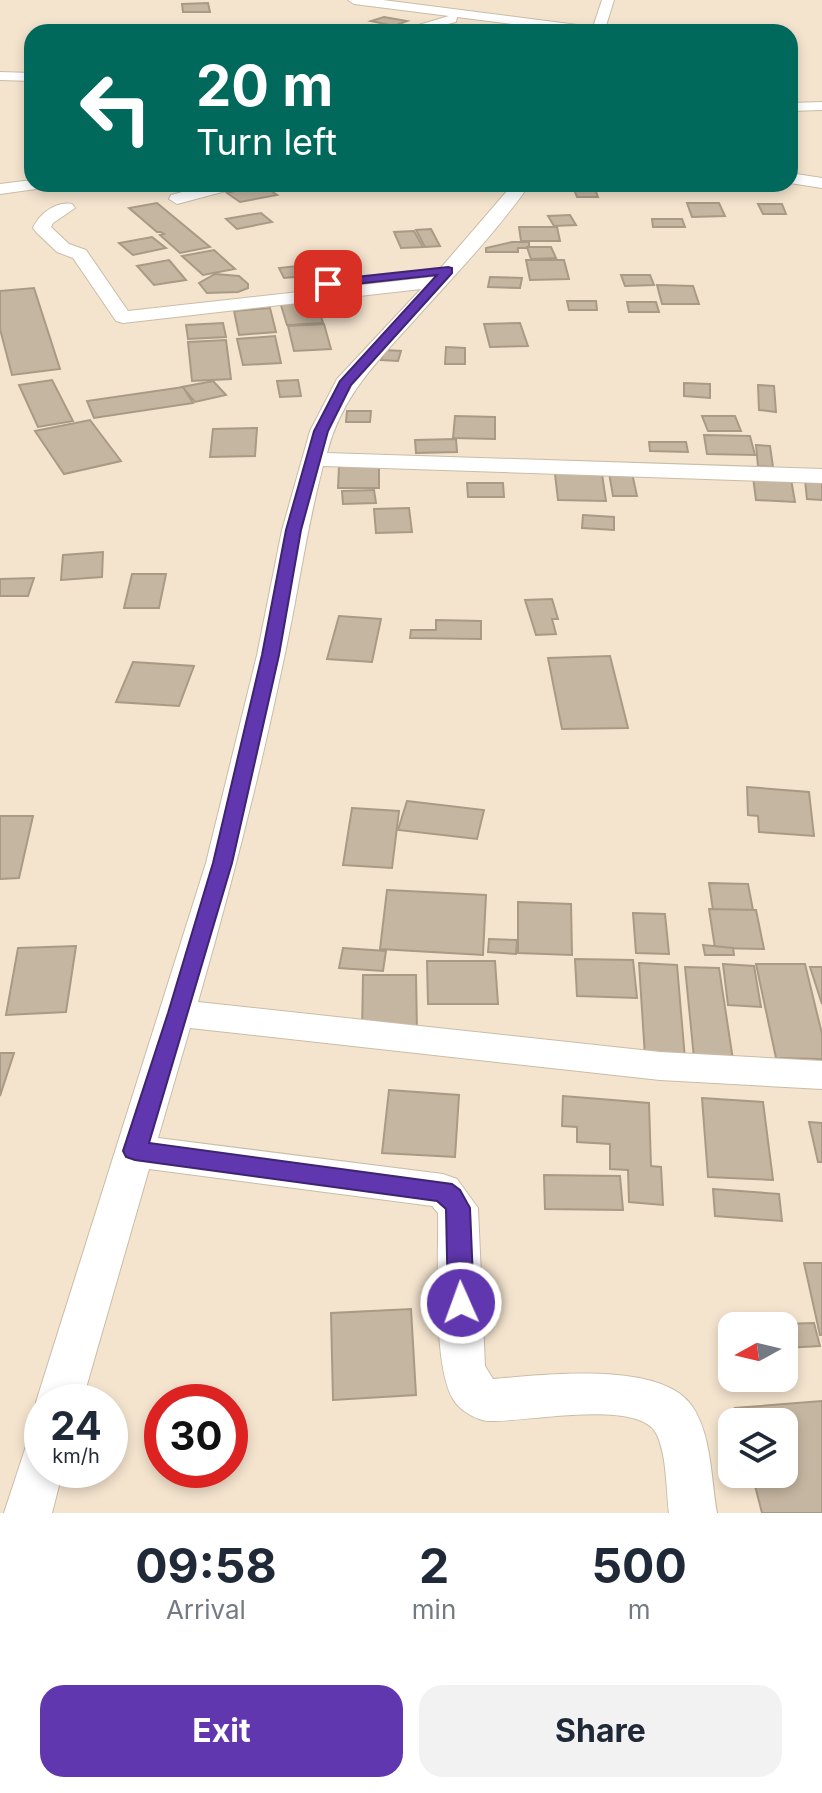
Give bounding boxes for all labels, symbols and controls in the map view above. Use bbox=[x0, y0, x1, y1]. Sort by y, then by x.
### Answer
text: 20 m bbox=[196, 52, 333, 120]
icon: left bbox=[64, 56, 168, 160]
text: Turn left bbox=[196, 120, 337, 164]
pin bbox=[294, 250, 362, 318]
icon: arrive bbox=[306, 262, 350, 306]
position arrow bbox=[419, 1261, 503, 1345]
north arrow bbox=[718, 1312, 798, 1392]
map controls bbox=[718, 1312, 798, 1488]
speed limit sign: 30 bbox=[144, 1384, 248, 1488]
text: 24 bbox=[50, 1401, 102, 1450]
button: layers bbox=[718, 1408, 798, 1488]
text: km/h bbox=[52, 1444, 100, 1468]
text: 09:58 bbox=[135, 1536, 277, 1595]
text: 2 bbox=[419, 1536, 449, 1595]
text: 500 bbox=[591, 1536, 687, 1595]
text: Arrival bbox=[166, 1594, 246, 1625]
text: min bbox=[412, 1594, 456, 1625]
text: m bbox=[628, 1594, 651, 1625]
button: Exit bbox=[40, 1685, 403, 1777]
button: Share bbox=[419, 1685, 782, 1777]

